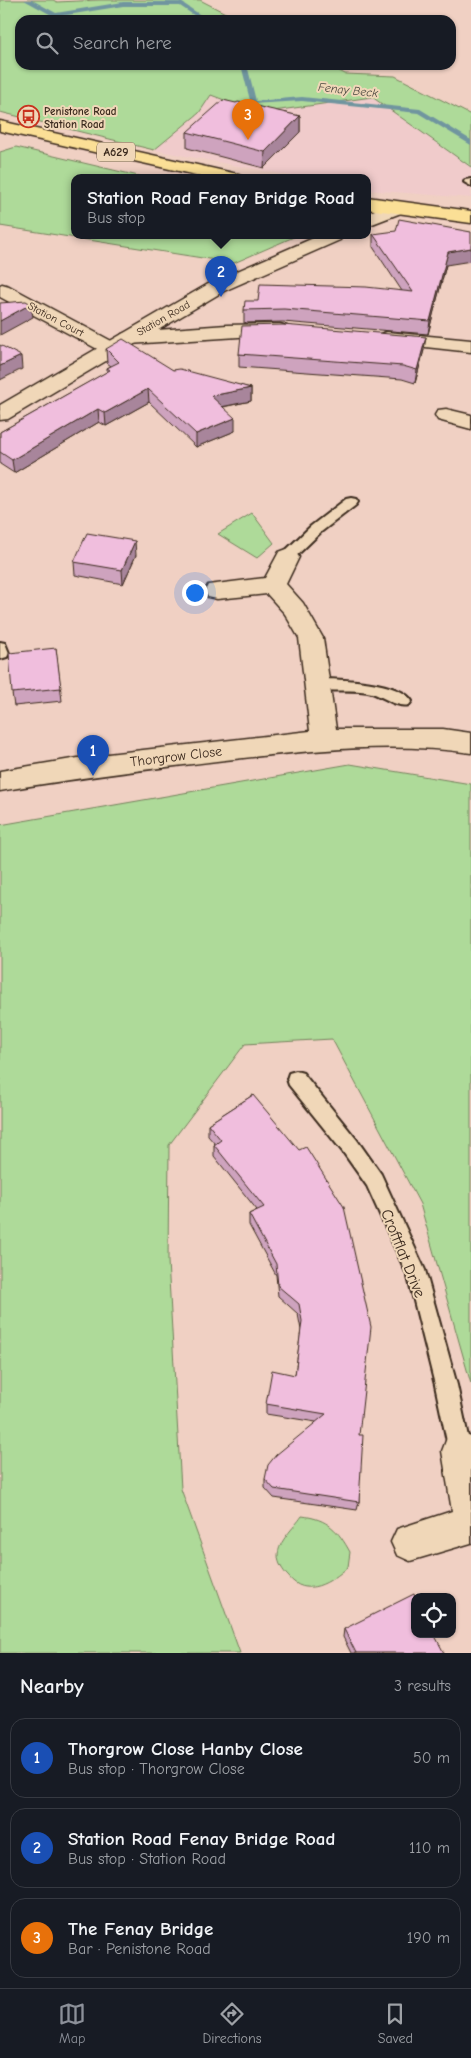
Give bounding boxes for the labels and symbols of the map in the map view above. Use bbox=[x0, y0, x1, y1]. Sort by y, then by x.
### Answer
water label: Fenay Beck bbox=[317, 80, 379, 100]
pin: 3 bbox=[232, 99, 264, 140]
bus stop icon: Penistone Road Station Road bbox=[16, 105, 40, 129]
place label: Penistone Road Station Road bbox=[44, 105, 117, 131]
road number: A629 bbox=[97, 142, 135, 162]
pin: 2 bbox=[205, 256, 237, 297]
street label: Station Road bbox=[134, 298, 192, 339]
street label: Station Court bbox=[26, 299, 87, 340]
your location bbox=[182, 580, 208, 606]
pin: 1 bbox=[77, 735, 109, 776]
street label: Thorgrow Close bbox=[129, 742, 223, 771]
street label: Croftflat Drive bbox=[377, 1206, 429, 1300]

